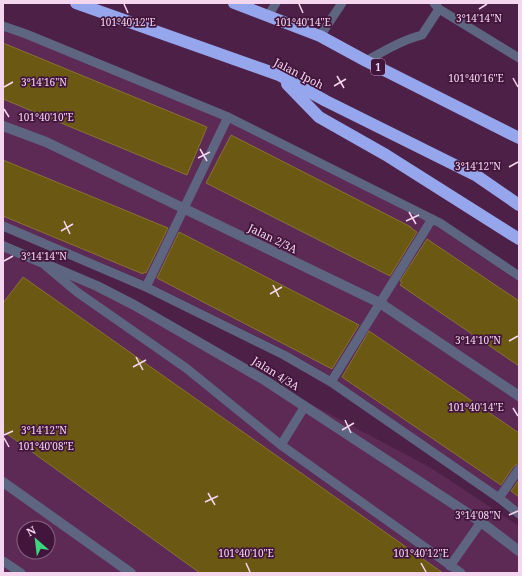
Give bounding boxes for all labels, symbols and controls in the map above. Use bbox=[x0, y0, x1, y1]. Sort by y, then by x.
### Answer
text: 3°14'14"N bbox=[456, 11, 502, 25]
text: 101°40'12"E bbox=[100, 15, 156, 29]
text: 101°40'14"E bbox=[275, 15, 331, 29]
street label: Jalan Ipoh bbox=[271, 54, 326, 92]
road number: 1 bbox=[371, 59, 385, 75]
text: 101°40'16"E bbox=[448, 71, 504, 85]
text: 3°14'16"N bbox=[21, 75, 67, 89]
text: 101°40'10"E bbox=[18, 110, 74, 124]
text: 3°14'12"N bbox=[455, 159, 501, 173]
street label: Jalan 2/3A bbox=[245, 219, 300, 256]
text: 3°14'14"N bbox=[21, 249, 67, 263]
text: 3°14'10"N bbox=[455, 333, 501, 347]
street label: Jalan 4/3A bbox=[249, 352, 303, 394]
text: 101°40'14"E bbox=[448, 400, 504, 414]
text: 3°14'12"N bbox=[21, 423, 67, 437]
text: 101°40'08"E bbox=[18, 439, 74, 453]
text: 3°14'08"N bbox=[455, 508, 501, 522]
north arrow bbox=[16, 520, 56, 560]
text: N bbox=[24, 522, 39, 539]
text: 101°40'10"E bbox=[218, 546, 274, 560]
text: 101°40'12"E bbox=[393, 546, 449, 560]

